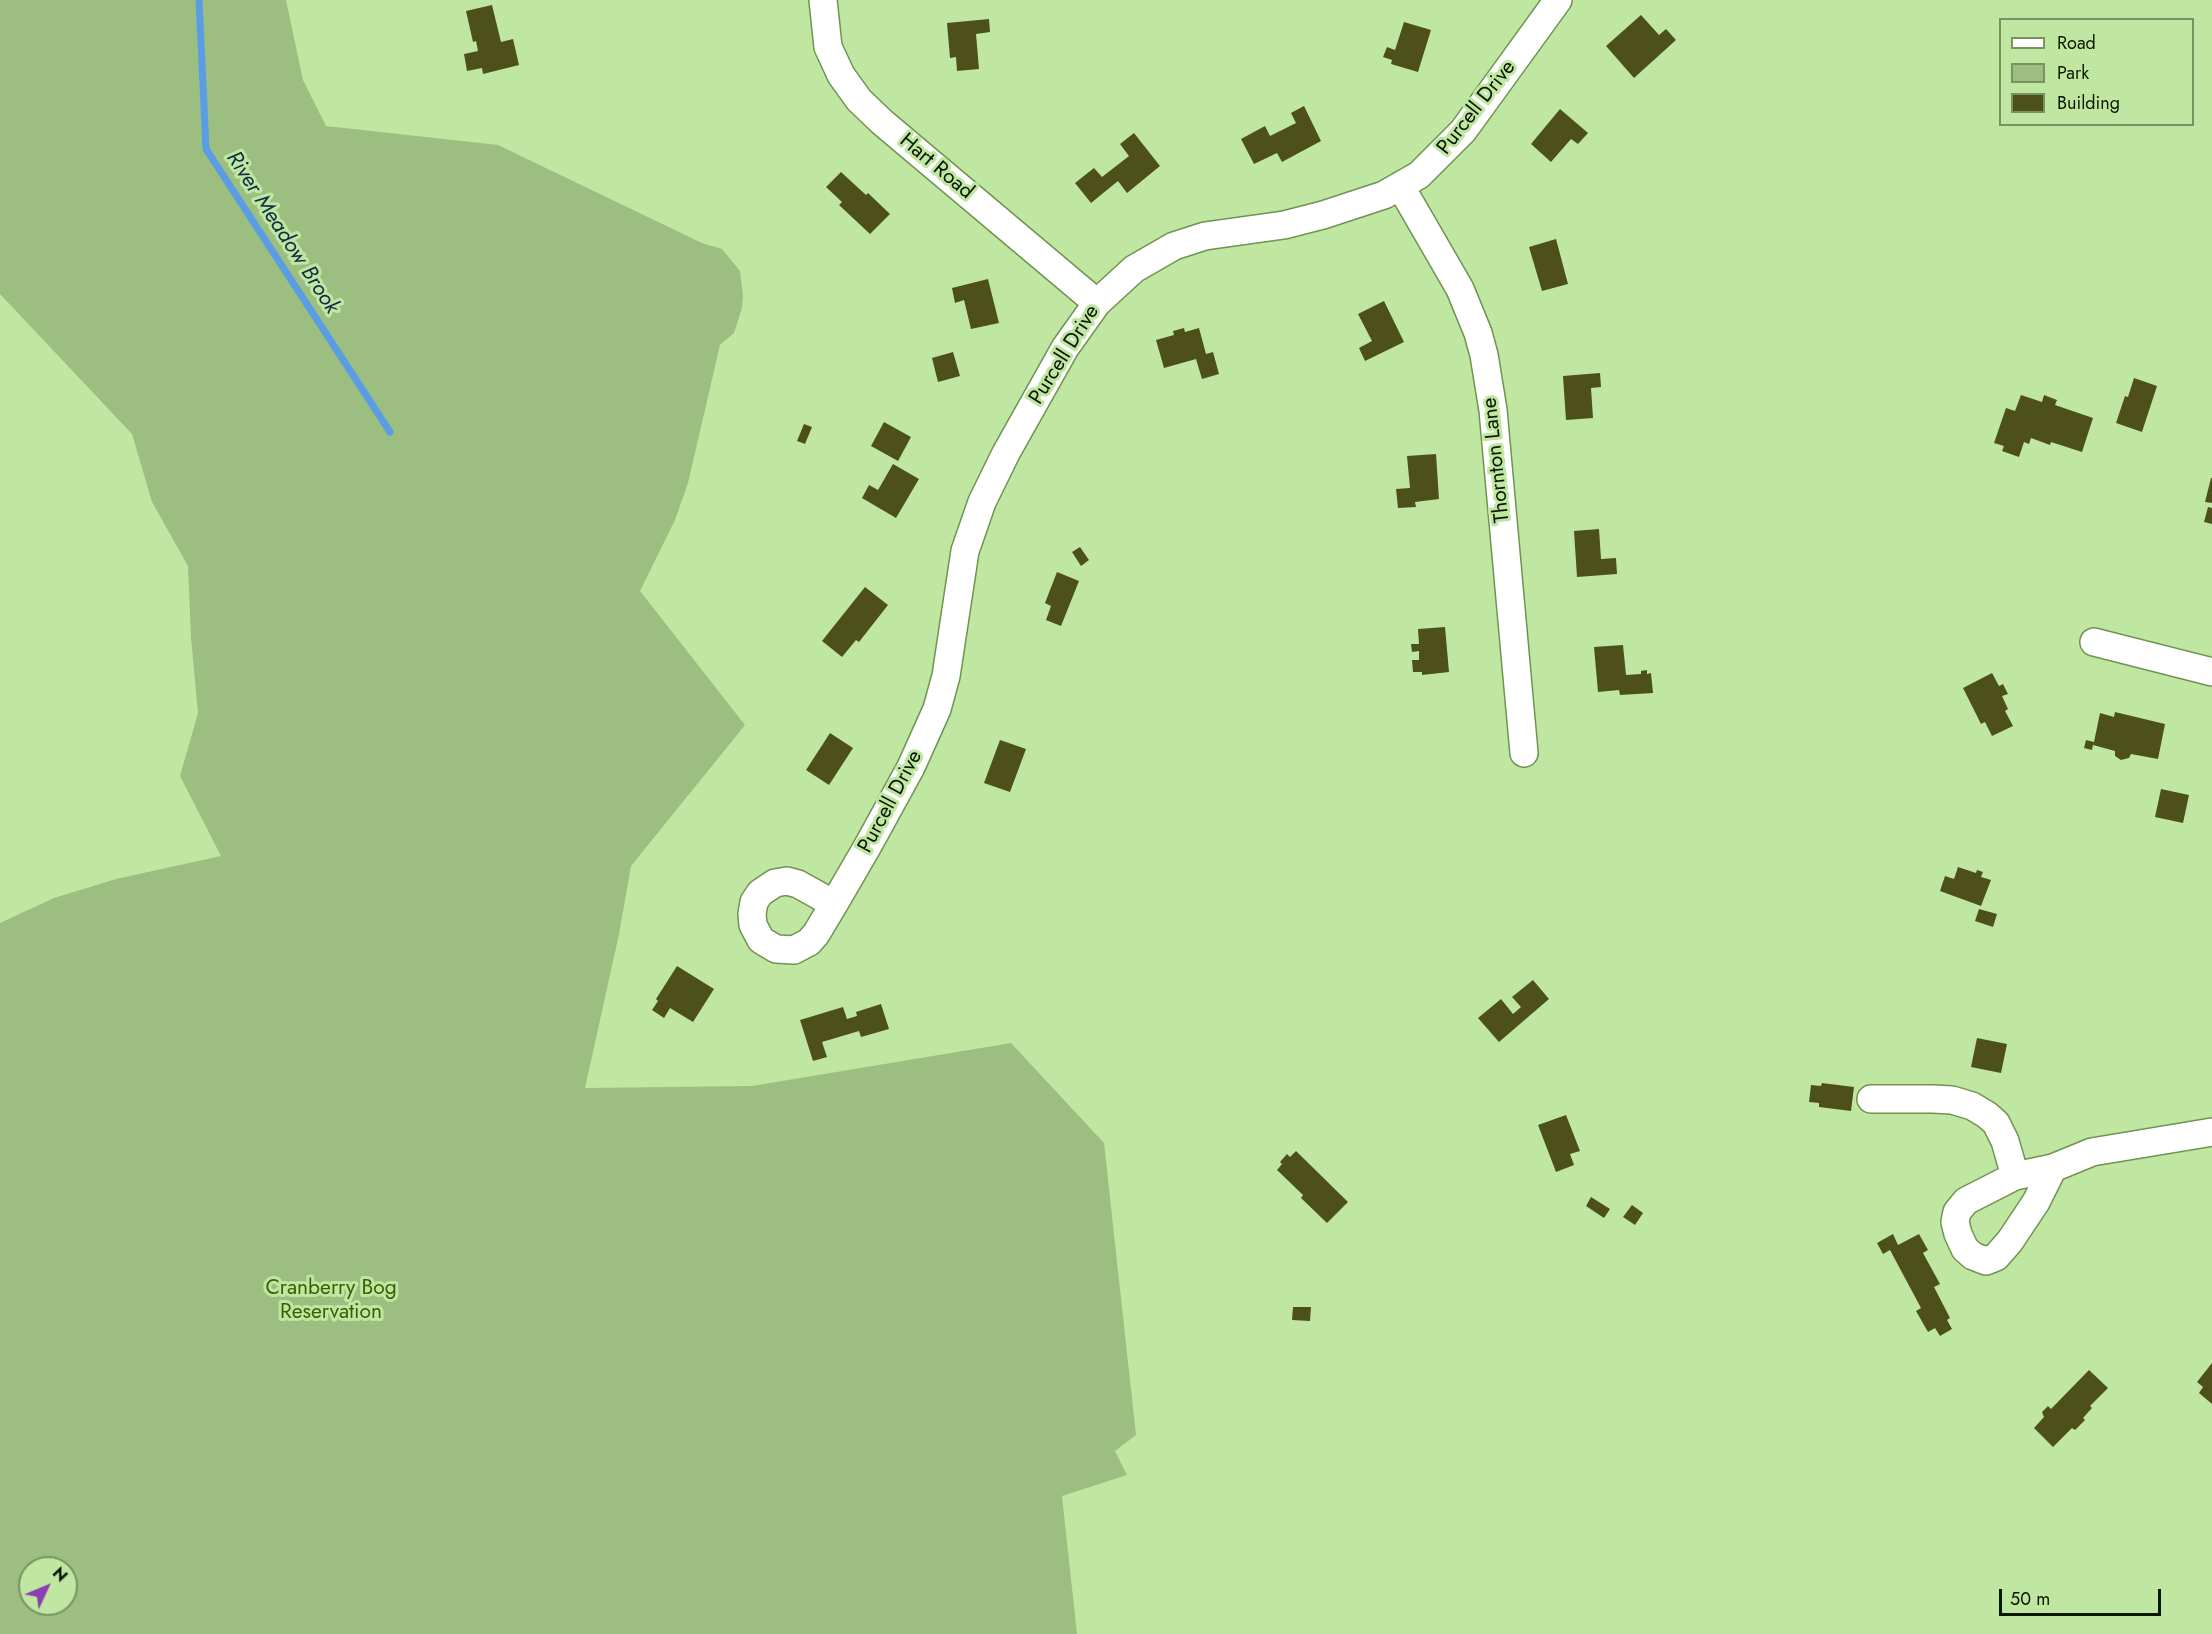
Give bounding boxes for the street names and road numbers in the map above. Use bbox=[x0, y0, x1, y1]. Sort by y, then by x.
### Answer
street label: Purcell Drive bbox=[1432, 56, 1522, 160]
street label: Hart Road bbox=[894, 129, 978, 205]
street label: Purcell Drive bbox=[1025, 301, 1105, 409]
street label: Thornton Lane bbox=[1478, 396, 1516, 524]
street label: Purcell Drive bbox=[853, 746, 929, 858]

